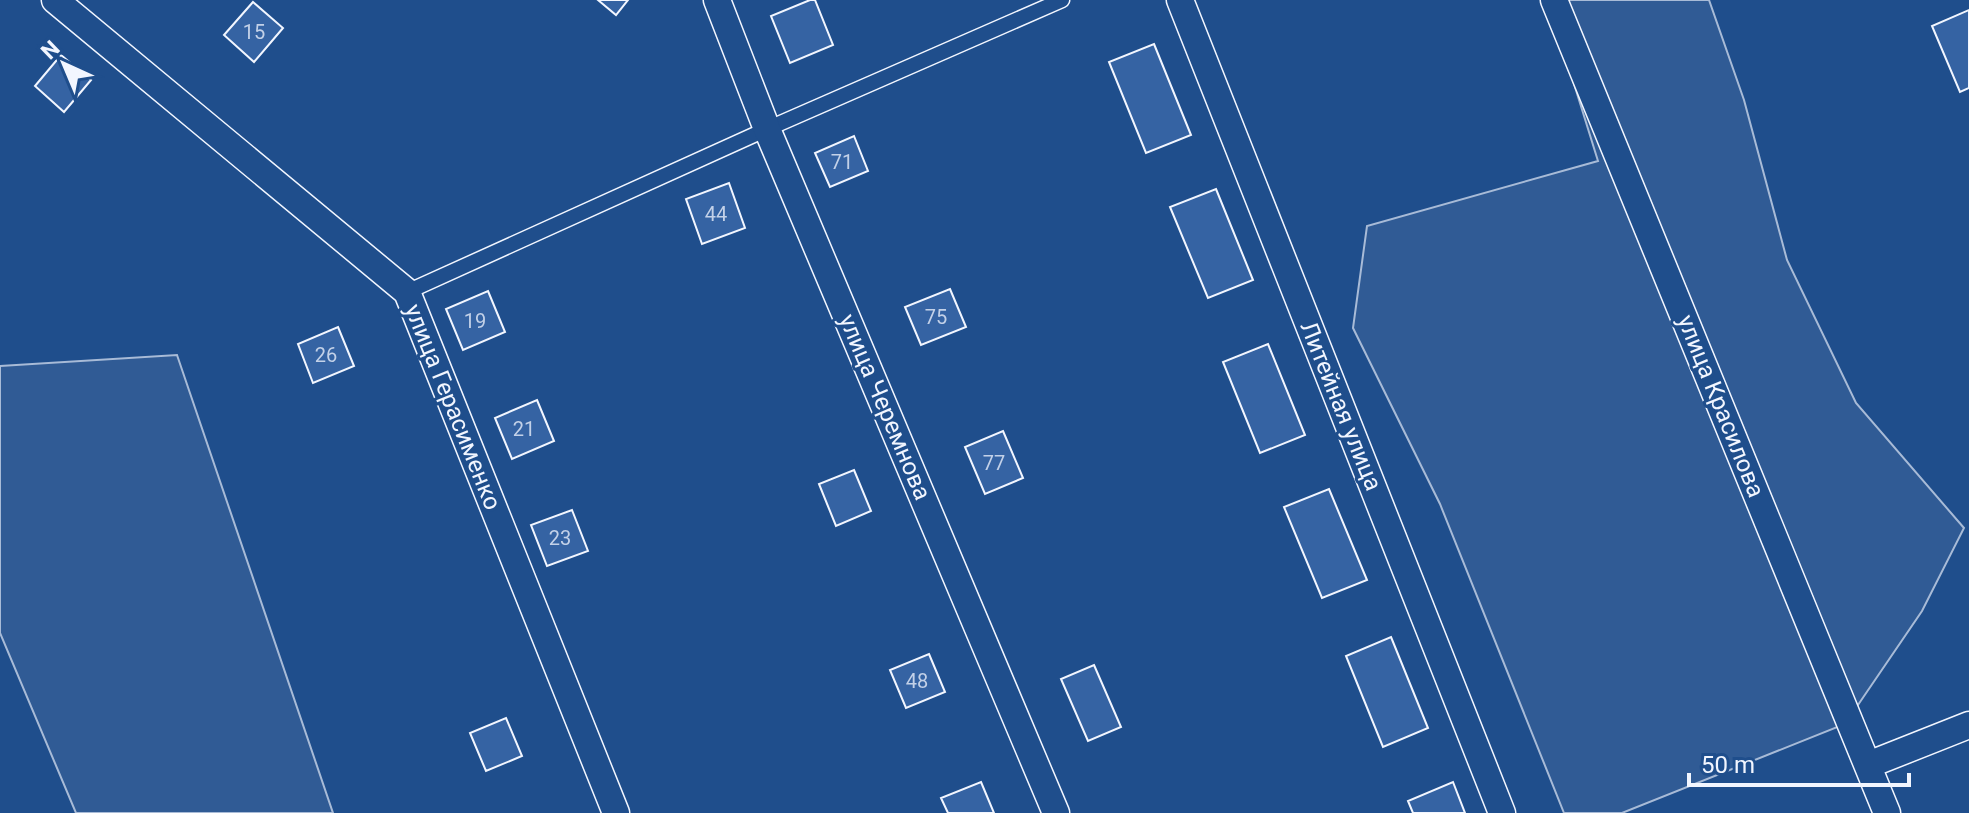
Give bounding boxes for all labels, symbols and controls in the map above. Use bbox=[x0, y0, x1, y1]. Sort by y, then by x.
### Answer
house number: 15 bbox=[243, 20, 265, 44]
north arrow bbox=[24, 24, 104, 104]
text: N bbox=[36, 36, 65, 64]
house number: 71 bbox=[831, 150, 853, 174]
house number: 44 bbox=[705, 202, 727, 226]
street label: улица Герасименко bbox=[399, 300, 507, 514]
house number: 75 bbox=[925, 305, 947, 329]
house number: 19 bbox=[464, 309, 486, 333]
street label: улица Черемнова bbox=[833, 310, 937, 504]
street label: улица Красилова bbox=[1672, 311, 1770, 501]
street label: Литейная улица bbox=[1294, 317, 1388, 495]
house number: 26 bbox=[315, 343, 337, 367]
house number: 21 bbox=[513, 417, 535, 441]
house number: 77 bbox=[983, 451, 1005, 475]
house number: 23 bbox=[549, 526, 571, 550]
house number: 48 bbox=[906, 669, 928, 693]
scale bar bbox=[1689, 737, 1909, 787]
text: 50 m bbox=[1701, 751, 1755, 779]

